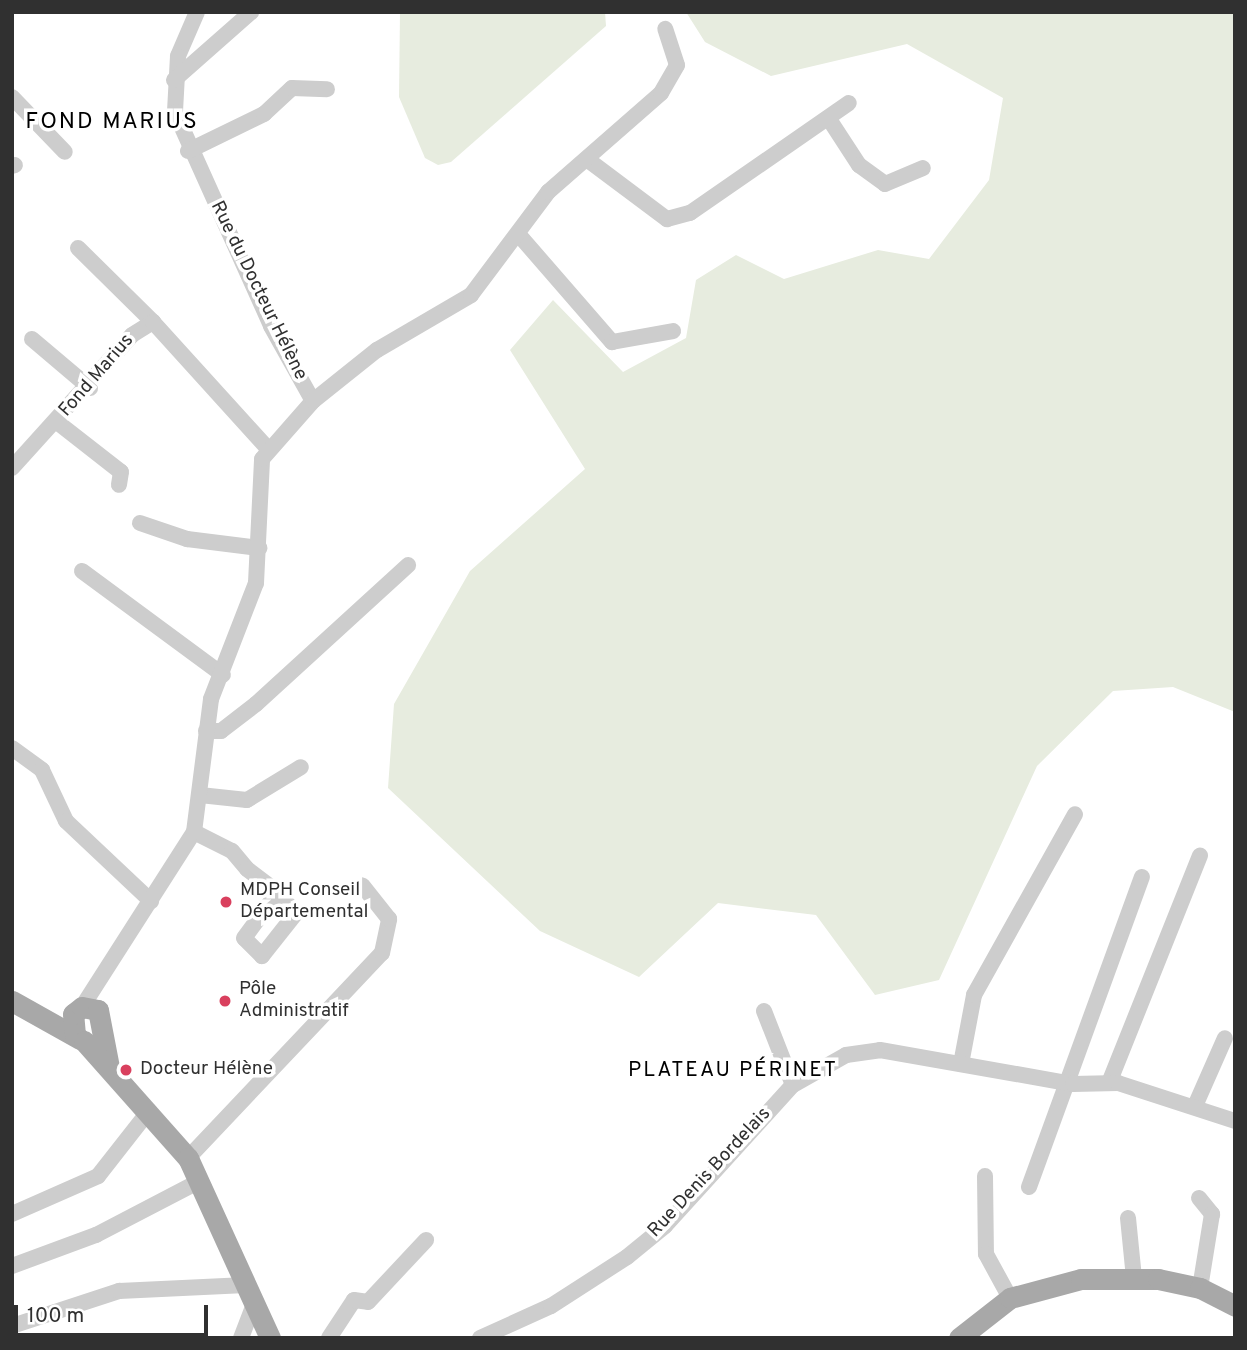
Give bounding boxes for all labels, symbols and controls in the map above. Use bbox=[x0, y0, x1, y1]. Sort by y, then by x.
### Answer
district label: FOND MARIUS bbox=[27, 109, 197, 137]
street label: Rue du Docteur Hélène bbox=[205, 198, 311, 384]
street label: Fond Marius bbox=[55, 330, 139, 422]
place label: MDPH Conseil Départemental bbox=[240, 880, 368, 924]
marker: MDPH Conseil Départemental bbox=[218, 894, 234, 910]
place label: Pôle Administratif bbox=[239, 979, 349, 1023]
marker: Pôle Administratif bbox=[217, 993, 233, 1009]
district label: PLATEAU PÉRINET bbox=[630, 1058, 836, 1084]
place label: Docteur Hélène bbox=[140, 1059, 273, 1081]
marker: Docteur Hélène bbox=[118, 1062, 134, 1078]
street label: Rue Denis Bordelais bbox=[644, 1103, 776, 1243]
scale bar bbox=[18, 1290, 212, 1334]
text: 100 m bbox=[27, 1303, 84, 1330]

